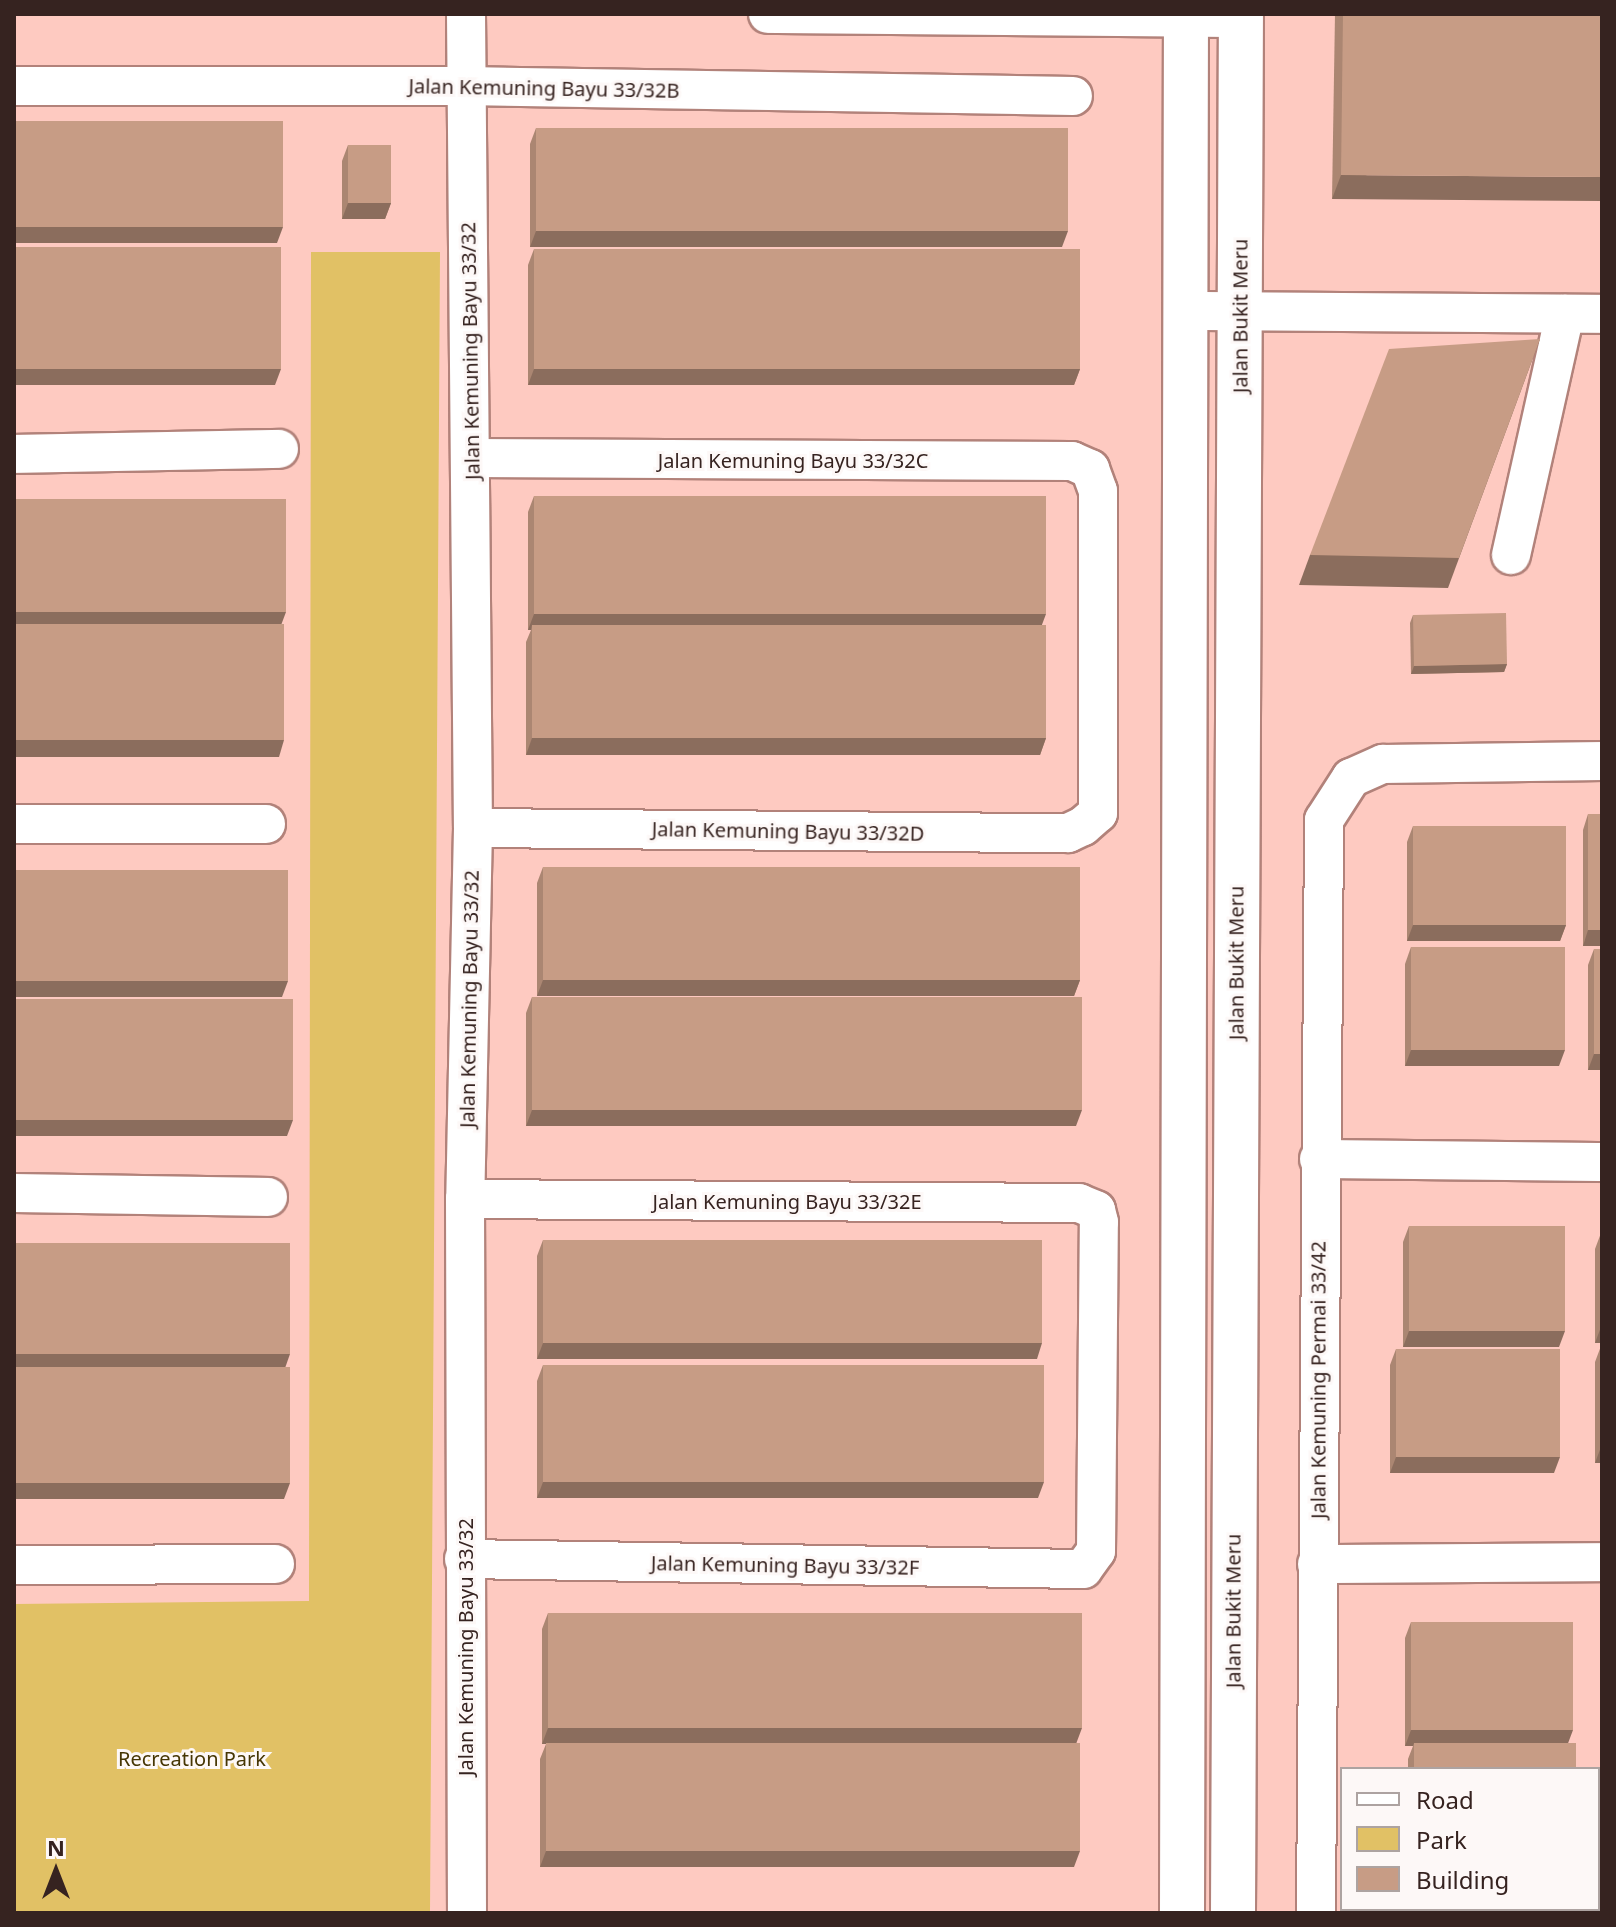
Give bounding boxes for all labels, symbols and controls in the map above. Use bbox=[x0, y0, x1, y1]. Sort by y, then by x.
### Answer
street label: Jalan Kemuning Bayu 33/32B bbox=[408, 74, 680, 102]
street label: Jalan Kemuning Bayu 33/32 bbox=[456, 222, 484, 480]
street label: Jalan Bukit Meru bbox=[1228, 239, 1252, 393]
street label: Jalan Kemuning Bayu 33/32C bbox=[658, 448, 928, 472]
street label: Jalan Kemuning Bayu 33/32D bbox=[652, 817, 924, 845]
street label: Jalan Kemuning Bayu 33/32 bbox=[455, 870, 483, 1128]
street label: Jalan Bukit Meru bbox=[1224, 886, 1248, 1040]
street label: Jalan Kemuning Bayu 33/32E bbox=[652, 1189, 922, 1213]
street label: Jalan Kemuning Permai 33/42 bbox=[1306, 1241, 1330, 1519]
street label: Jalan Kemuning Bayu 33/32 bbox=[453, 1518, 477, 1776]
street label: Jalan Bukit Meru bbox=[1221, 1534, 1245, 1688]
street label: Jalan Kemuning Bayu 33/32F bbox=[651, 1551, 919, 1579]
park label: Recreation Park bbox=[118, 1746, 266, 1770]
legend bbox=[1340, 1767, 1600, 1911]
text: Road bbox=[1416, 1783, 1474, 1816]
text: Park bbox=[1416, 1823, 1467, 1856]
north arrow bbox=[16, 1831, 96, 1911]
text: N bbox=[47, 1832, 65, 1862]
text: Building bbox=[1416, 1863, 1509, 1896]

